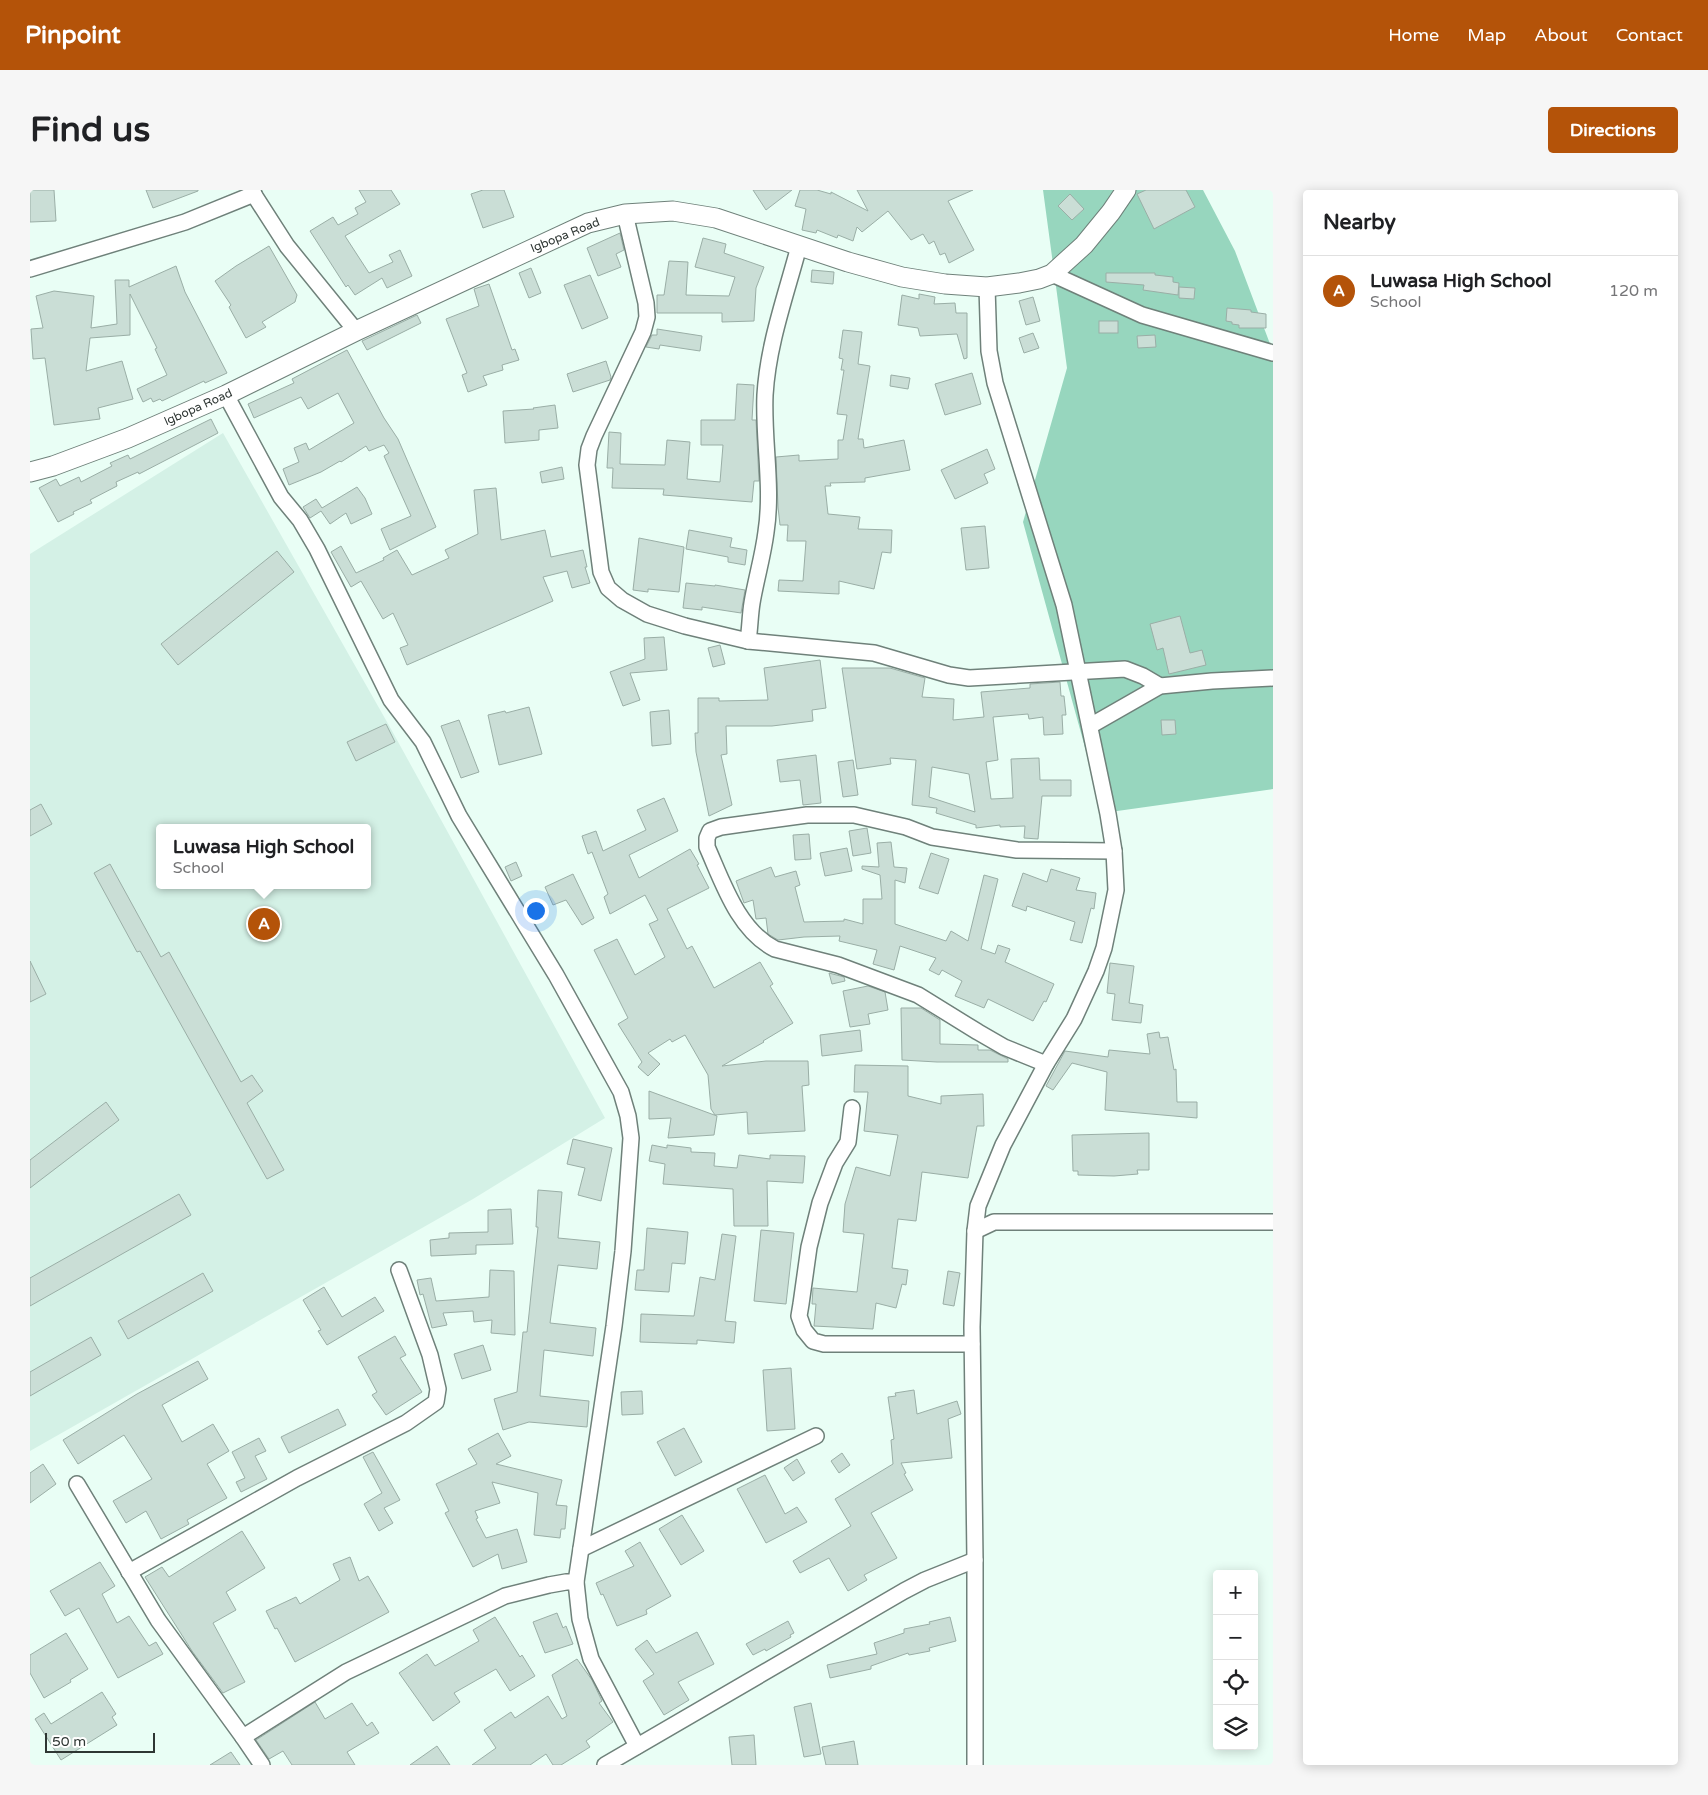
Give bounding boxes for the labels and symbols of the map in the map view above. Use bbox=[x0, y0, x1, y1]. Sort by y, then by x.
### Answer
street label: Igbopa Road bbox=[528, 215, 602, 255]
street label: Igbopa Road bbox=[162, 386, 234, 428]
your location bbox=[523, 898, 549, 924]
pin: A bbox=[248, 905, 280, 943]
scale bar bbox=[45, 1730, 155, 1753]

